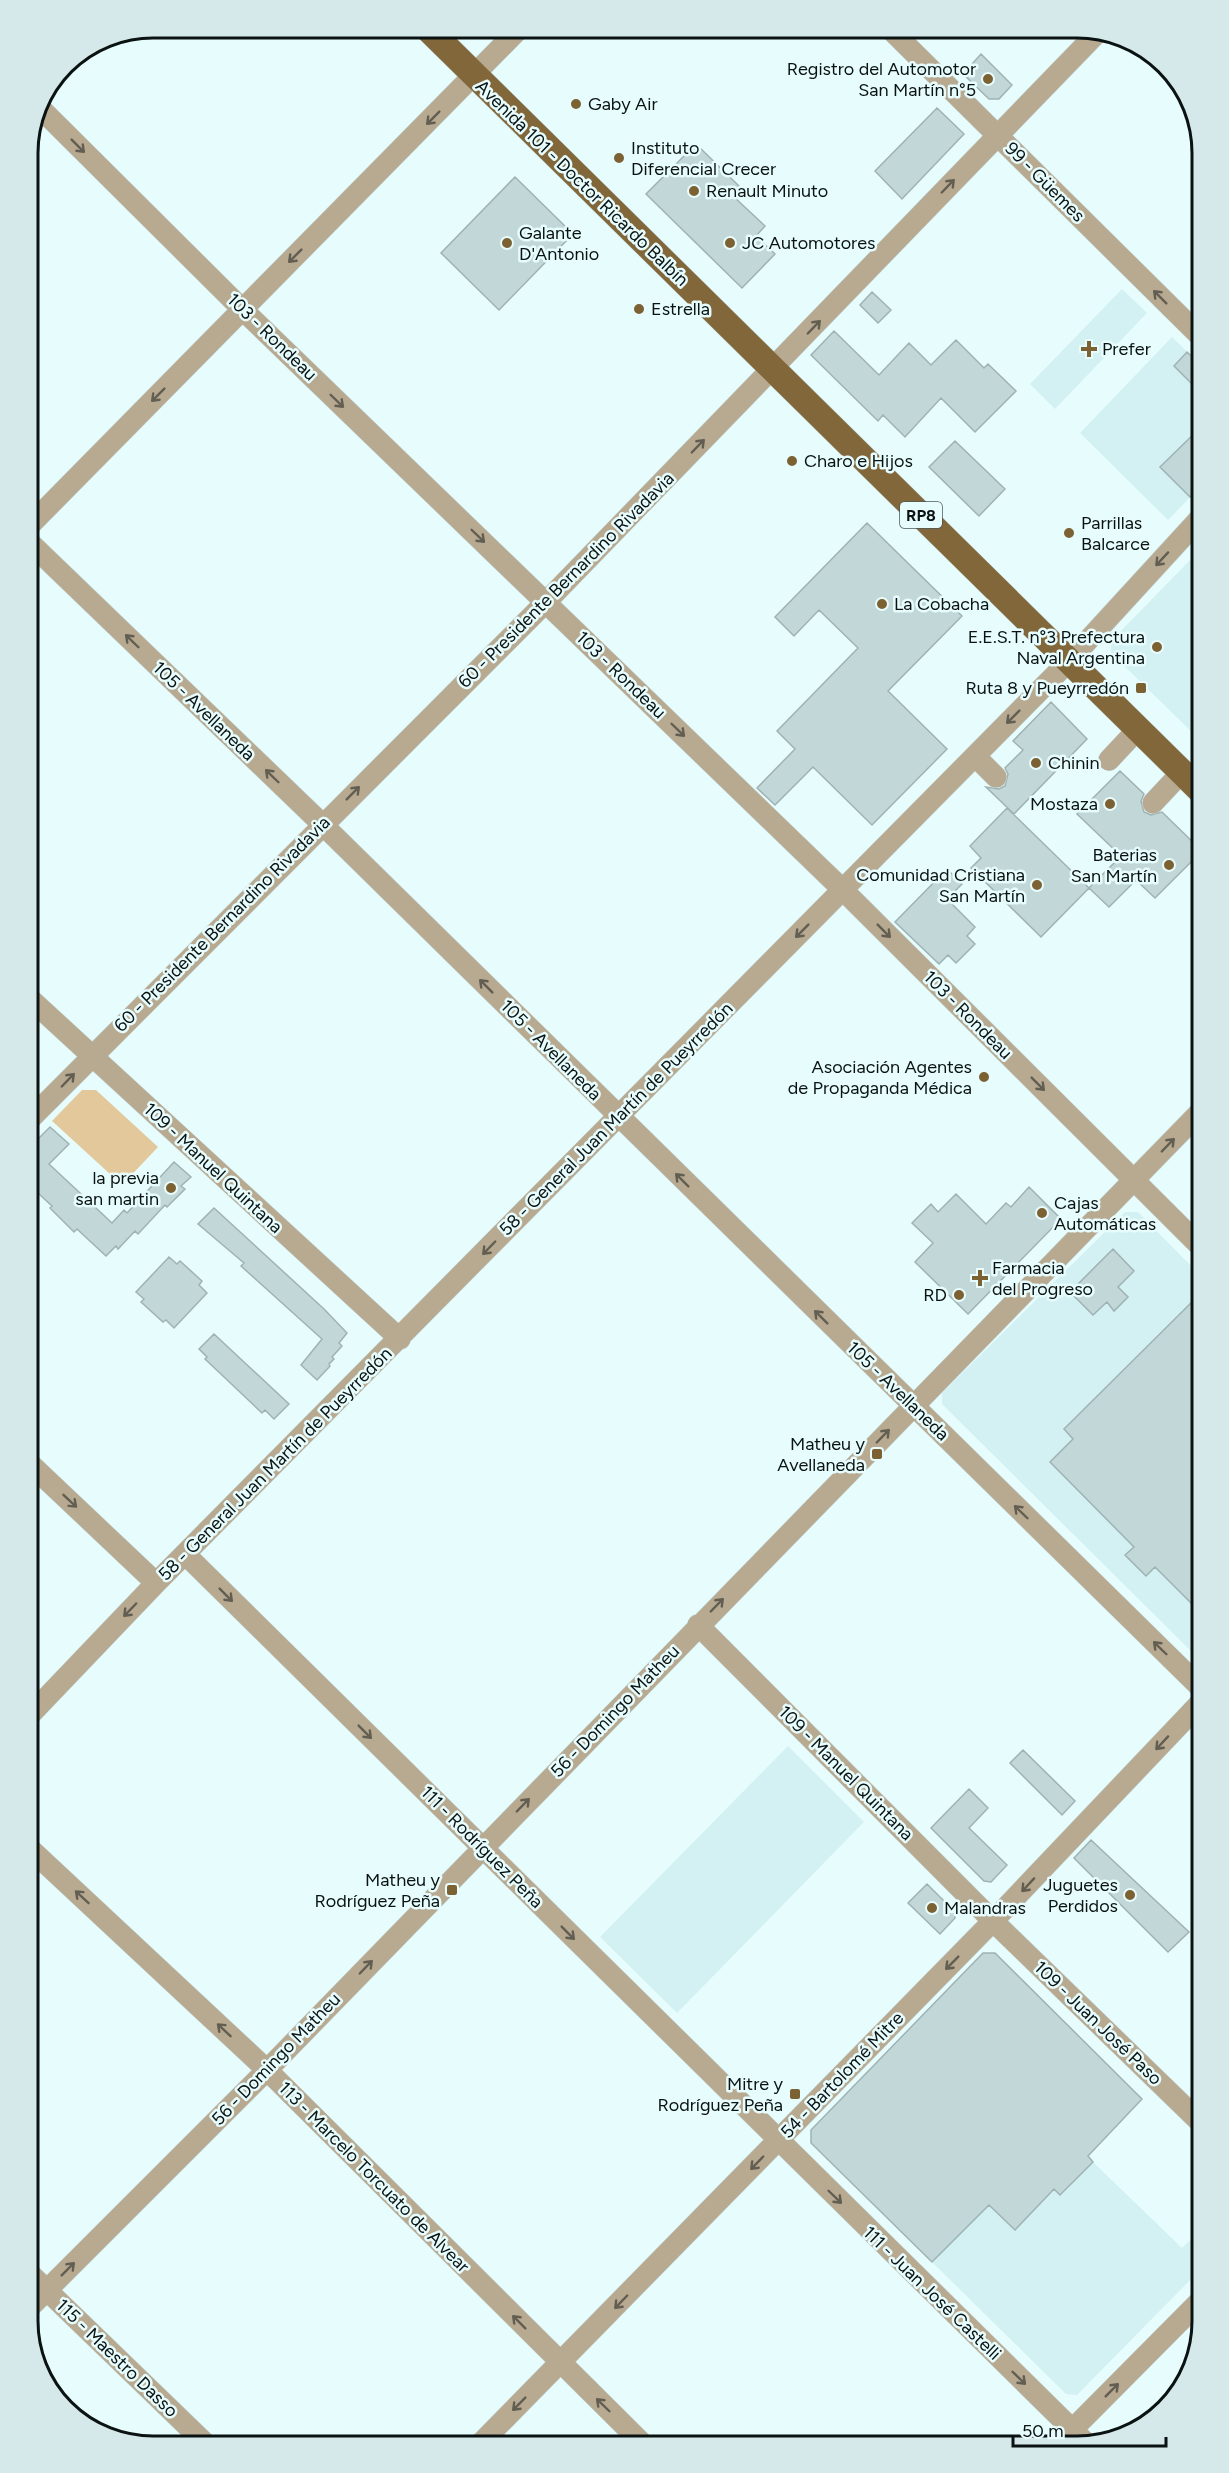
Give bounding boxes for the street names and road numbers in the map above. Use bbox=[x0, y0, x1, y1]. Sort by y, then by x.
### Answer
street label: Avenida 101 - Doctor Ricardo Balbín bbox=[471, 75, 693, 291]
street label: 99 - Güemes bbox=[1001, 138, 1089, 226]
street label: 103 - Rondeau bbox=[222, 289, 322, 385]
street label: 60 - Presidente Bernardino Rivadavia bbox=[453, 467, 679, 693]
road number: RP8 bbox=[900, 502, 942, 528]
street label: 103 - Rondeau bbox=[571, 627, 671, 723]
street label: 105 - Avellaneda bbox=[148, 657, 260, 765]
street label: 60 - Presidente Bernardino Rivadavia bbox=[109, 811, 335, 1037]
street label: 103 - Rondeau bbox=[919, 966, 1017, 1064]
street label: 105 - Avellaneda bbox=[496, 995, 606, 1105]
street label: 58 - General Juan Martín de Pueyrredón bbox=[495, 998, 737, 1240]
street label: 109 - Manuel Quintana bbox=[139, 1098, 287, 1238]
street label: 105 - Avellaneda bbox=[842, 1337, 954, 1445]
street label: 58 - General Juan Martín de Pueyrredón bbox=[154, 1343, 396, 1585]
street label: 56 - Domingo Matheu bbox=[546, 1640, 684, 1782]
street label: 109 - Manuel Quintana bbox=[774, 1701, 918, 1845]
street label: 111 - Rodríguez Peña bbox=[416, 1781, 548, 1913]
street label: 109 - Juan José Paso bbox=[1030, 1956, 1166, 2090]
street label: 56 - Domingo Matheu bbox=[207, 1988, 345, 2130]
street label: 54 - Bartolomé Mitre bbox=[776, 2007, 908, 2143]
street label: 113 - Marcelo Torcuato de Alvear bbox=[274, 2077, 474, 2277]
street label: 111 - Juan José Castelli bbox=[858, 2221, 1006, 2365]
street label: 115 - Maestro Dasso bbox=[52, 2294, 182, 2422]

